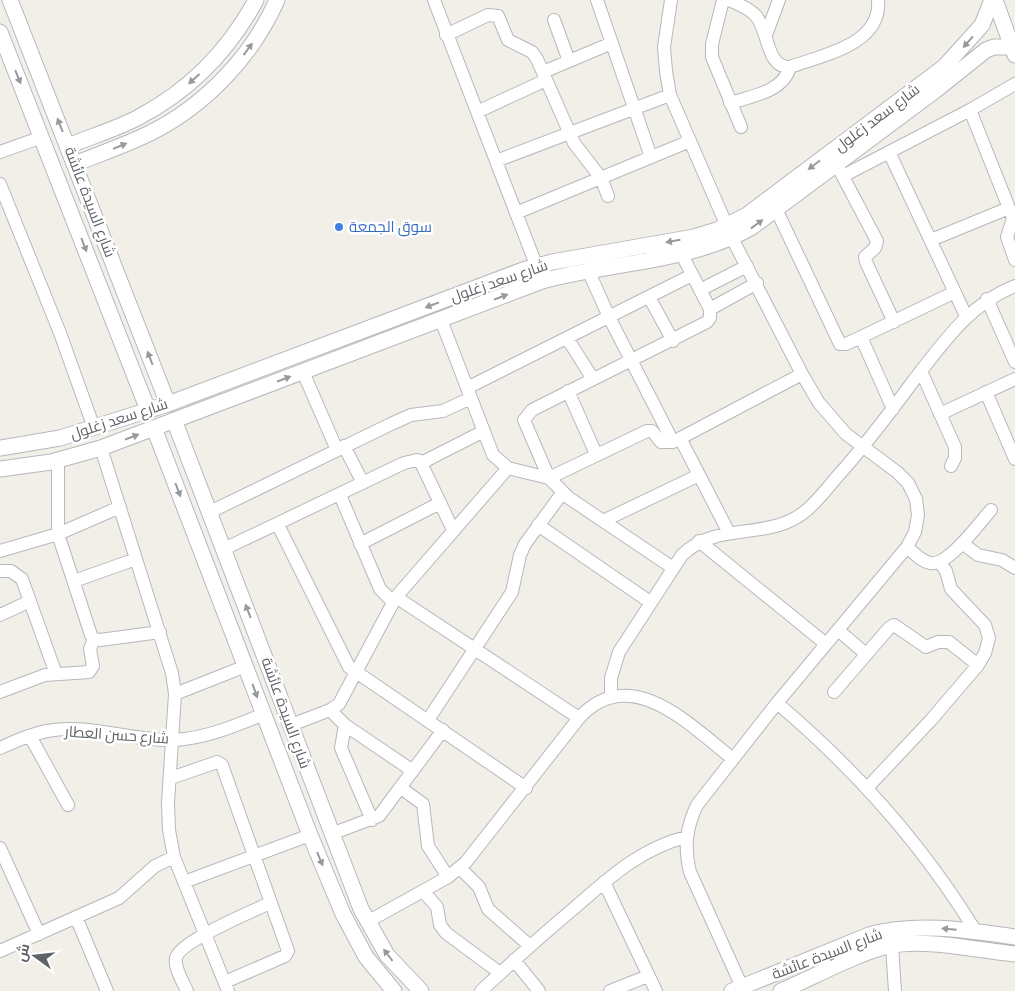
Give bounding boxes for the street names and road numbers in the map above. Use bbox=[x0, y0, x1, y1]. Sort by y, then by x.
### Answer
street label: شارع سعد زغلول bbox=[831, 80, 924, 157]
street label: شارع السيدة عائشة bbox=[59, 144, 119, 260]
street label: شارع سعد زغلول bbox=[448, 256, 551, 308]
street label: شارع سعد زغلول bbox=[68, 395, 171, 445]
street label: شارع السيدة عائشة bbox=[256, 655, 314, 772]
street label: شارع حسن العطار bbox=[63, 722, 170, 750]
street label: شارع السيدة عائشة bbox=[769, 925, 885, 985]

